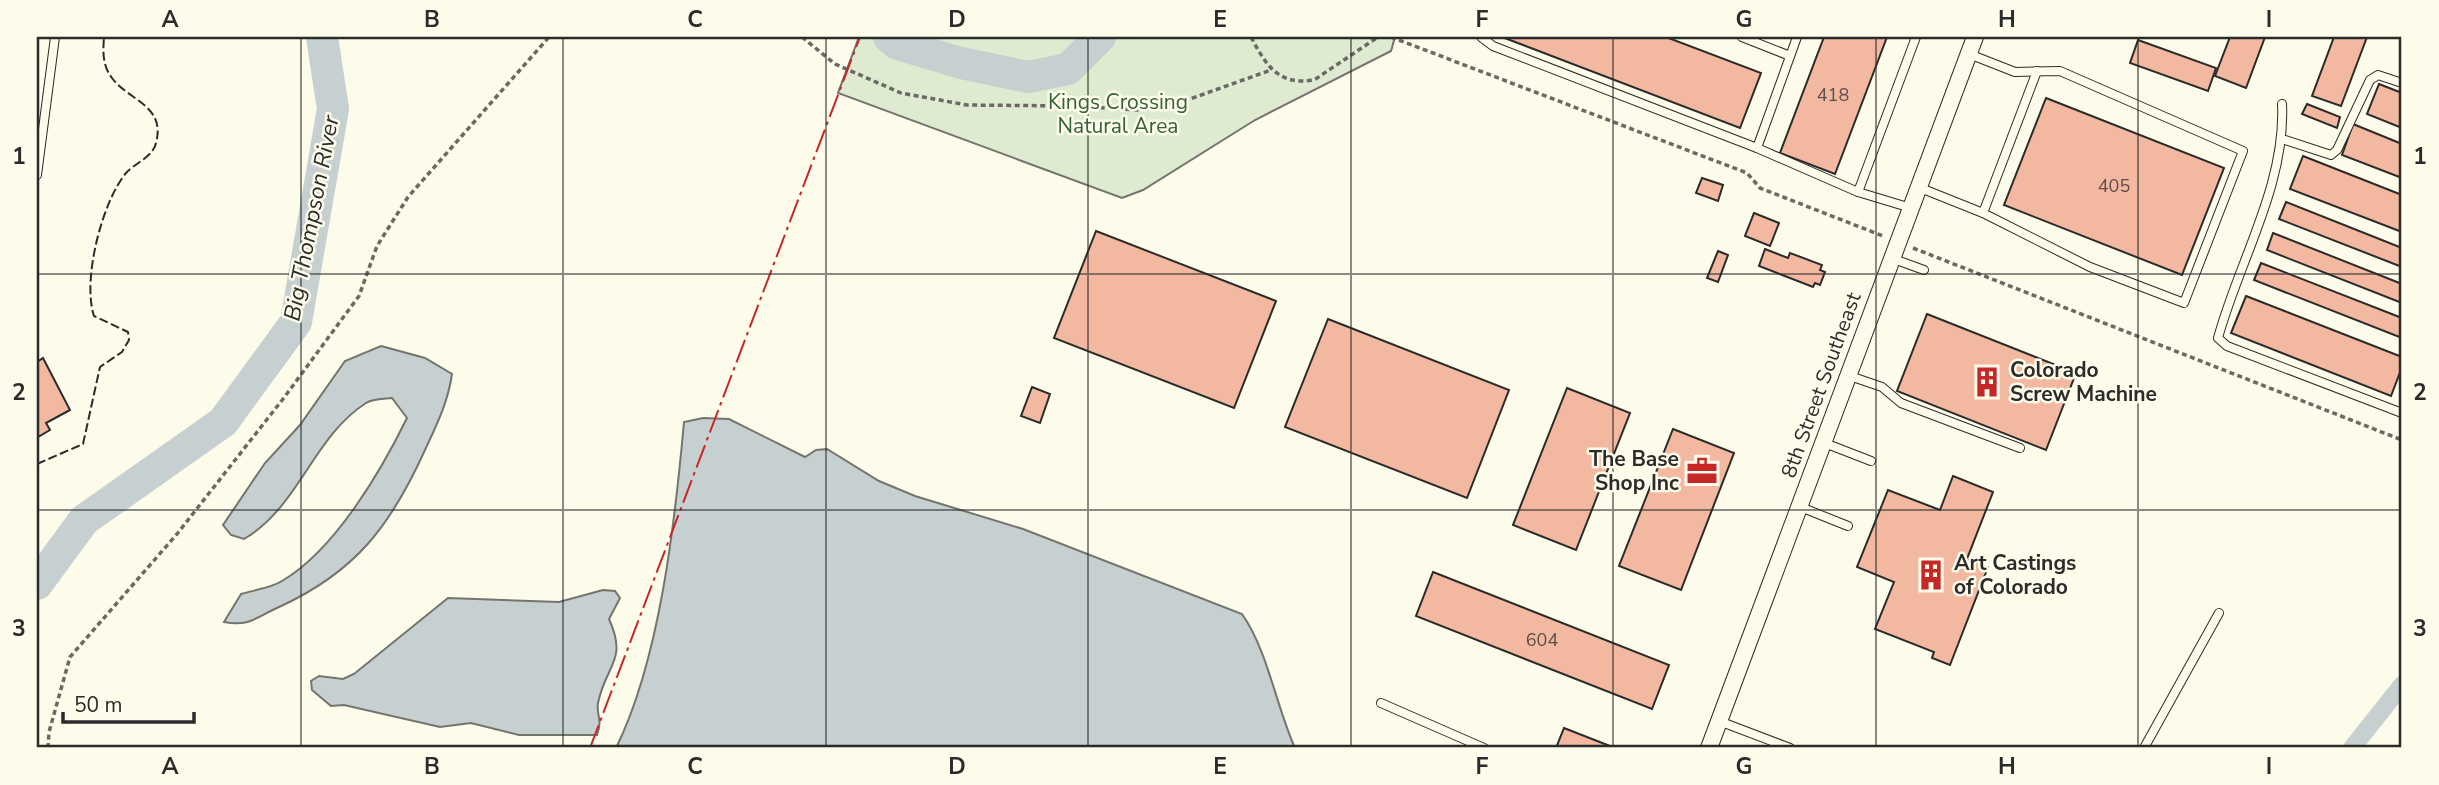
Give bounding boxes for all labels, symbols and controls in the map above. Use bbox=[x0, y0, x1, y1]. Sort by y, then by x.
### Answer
text: A bbox=[161, 4, 179, 35]
text: B bbox=[424, 4, 440, 35]
text: C bbox=[687, 4, 703, 35]
text: D bbox=[948, 4, 966, 35]
text: E bbox=[1213, 4, 1227, 35]
text: F bbox=[1476, 4, 1489, 35]
text: G bbox=[1736, 4, 1752, 35]
text: H bbox=[1998, 4, 2016, 35]
text: I bbox=[2266, 4, 2272, 35]
house number: 418 bbox=[1817, 83, 1849, 107]
park label: Kings Crossing Natural Area bbox=[1048, 88, 1188, 140]
water label: Big Thompson River bbox=[276, 112, 347, 324]
text: 1 bbox=[12, 141, 26, 172]
text: 1 bbox=[2413, 141, 2427, 172]
house number: 405 bbox=[2098, 174, 2130, 198]
street label: 8th Street Southeast bbox=[1774, 288, 1868, 482]
place label: Colorado Screw Machine bbox=[2010, 356, 2157, 408]
building icon: Colorado Screw Machine bbox=[1970, 365, 2004, 399]
text: 2 bbox=[12, 377, 26, 408]
text: 2 bbox=[2413, 377, 2427, 408]
place label: The Base Shop Inc bbox=[1589, 445, 1679, 497]
office icon: The Base Shop Inc bbox=[1685, 454, 1719, 488]
place label: Art Castings of Colorado bbox=[1954, 549, 2076, 601]
building icon: Art Castings of Colorado bbox=[1914, 558, 1948, 592]
text: 3 bbox=[12, 613, 26, 644]
text: 3 bbox=[2413, 613, 2427, 644]
house number: 604 bbox=[1526, 628, 1558, 652]
scale bar bbox=[63, 680, 194, 724]
text: 50 m bbox=[74, 691, 123, 719]
text: A bbox=[161, 751, 179, 782]
text: B bbox=[424, 751, 440, 782]
text: C bbox=[687, 751, 703, 782]
text: D bbox=[948, 751, 966, 782]
text: E bbox=[1213, 751, 1227, 782]
text: F bbox=[1476, 751, 1489, 782]
text: G bbox=[1736, 751, 1752, 782]
text: H bbox=[1998, 751, 2016, 782]
text: I bbox=[2266, 751, 2272, 782]

